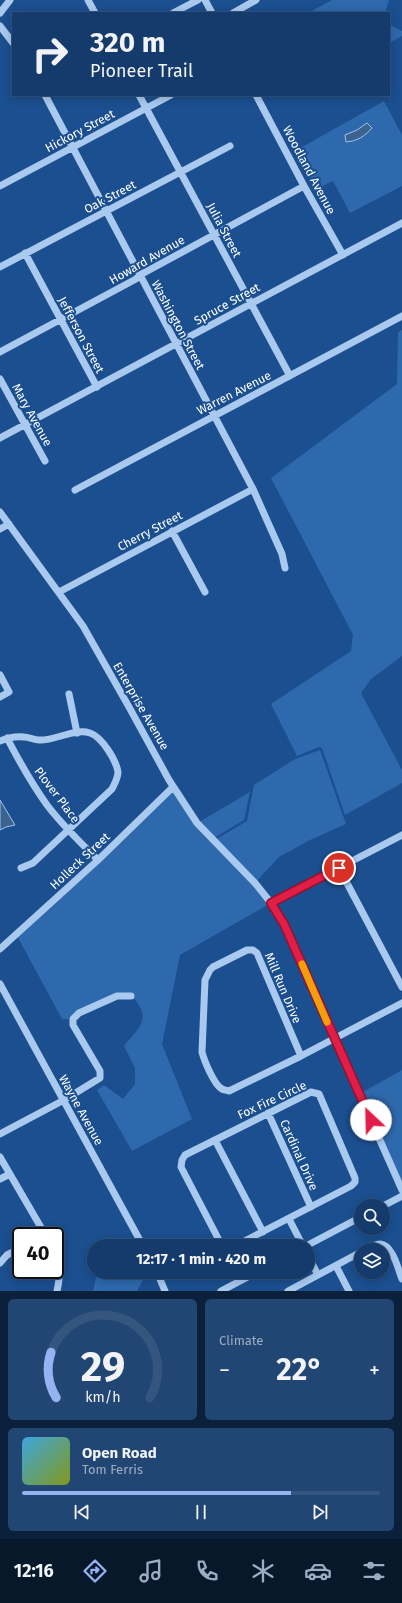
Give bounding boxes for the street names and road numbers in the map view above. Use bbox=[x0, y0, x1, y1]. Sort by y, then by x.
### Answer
street label: Hickory Street bbox=[43, 107, 118, 155]
street label: Woodland Avenue bbox=[280, 123, 338, 217]
street label: Oak Street bbox=[82, 177, 139, 216]
street label: Julia Street bbox=[204, 200, 245, 260]
street label: Howard Avenue bbox=[107, 233, 187, 287]
street label: Washington Street bbox=[149, 278, 208, 373]
street label: Spruce Street bbox=[192, 280, 263, 328]
street label: Jefferson Street bbox=[55, 294, 107, 376]
street label: Warren Avenue bbox=[194, 368, 274, 418]
street label: Mary Avenue bbox=[9, 381, 55, 449]
street label: Cherry Street bbox=[115, 508, 185, 554]
street label: Enterprise Avenue bbox=[110, 660, 172, 752]
street label: Plover Place bbox=[31, 764, 83, 826]
street label: Holleck Street bbox=[47, 829, 113, 892]
street label: Mill Run Drive bbox=[262, 951, 304, 1025]
street label: Wayne Avenue bbox=[56, 1072, 106, 1148]
street label: Fox Fire Circle bbox=[235, 1078, 309, 1122]
street label: Cardinal Drive bbox=[277, 1117, 321, 1193]

